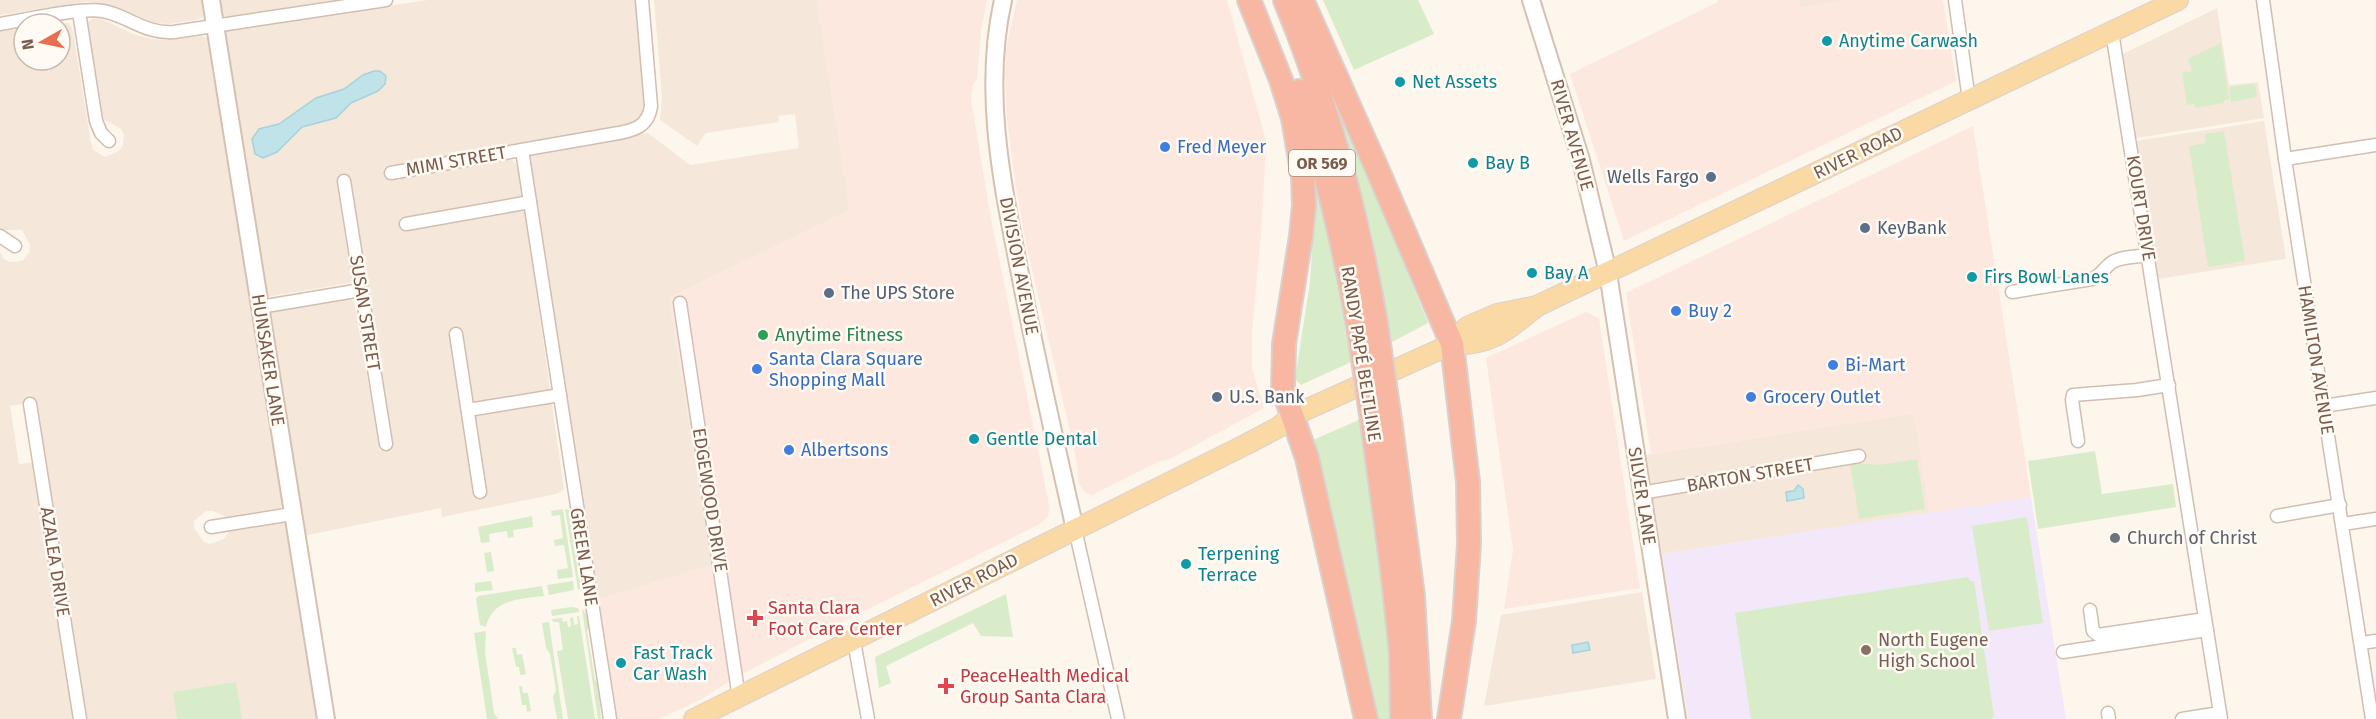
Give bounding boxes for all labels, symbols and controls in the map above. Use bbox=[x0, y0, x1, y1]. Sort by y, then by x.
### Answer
north arrow bbox=[12, 12, 72, 72]
place label: Anytime Carwash bbox=[1839, 30, 1978, 52]
marker: Anytime Carwash bbox=[1820, 34, 1834, 48]
text: N bbox=[17, 38, 38, 51]
place label: Net Assets bbox=[1412, 71, 1497, 93]
marker: Net Assets bbox=[1393, 75, 1407, 89]
street label: RIVER AVENUE bbox=[1546, 77, 1598, 193]
street label: RIVER ROAD bbox=[1810, 122, 1906, 184]
place label: Fred Meyer bbox=[1177, 136, 1266, 158]
marker: Fred Meyer bbox=[1158, 140, 1172, 154]
street label: MIMI STREET bbox=[404, 141, 509, 181]
road number: OR 569 bbox=[1289, 150, 1355, 176]
place label: Bay B bbox=[1485, 152, 1530, 174]
street label: KOURT DRIVE bbox=[2122, 154, 2160, 262]
marker: Bay B bbox=[1466, 156, 1480, 170]
place label: Wells Fargo bbox=[1607, 166, 1699, 188]
marker: Wells Fargo bbox=[1704, 170, 1718, 184]
street label: DIVISION AVENUE bbox=[995, 195, 1043, 337]
place label: KeyBank bbox=[1877, 217, 1947, 239]
marker: KeyBank bbox=[1858, 221, 1872, 235]
street label: SUSAN STREET bbox=[345, 254, 385, 373]
place label: Bay A bbox=[1544, 262, 1589, 284]
street label: RANDY PAPÉ BELTLINE bbox=[1336, 265, 1387, 443]
marker: Bay A bbox=[1525, 266, 1539, 280]
place label: Firs Bowl Lanes bbox=[1984, 266, 2109, 288]
marker: Firs Bowl Lanes bbox=[1965, 270, 1979, 284]
place label: The UPS Store bbox=[841, 282, 955, 304]
street label: HAMILTON AVENUE bbox=[2293, 284, 2339, 436]
marker: The UPS Store bbox=[822, 286, 836, 300]
street label: HUNSAKER LANE bbox=[247, 292, 289, 428]
place label: Buy 2 bbox=[1688, 300, 1732, 322]
marker: Buy 2 bbox=[1669, 304, 1683, 318]
place label: Anytime Fitness bbox=[775, 324, 903, 346]
marker: Anytime Fitness bbox=[756, 328, 770, 342]
place label: Santa Clara Square Shopping Mall bbox=[769, 348, 923, 391]
place label: Bi-Mart bbox=[1845, 354, 1906, 376]
marker: Bi-Mart bbox=[1826, 358, 1840, 372]
marker: Santa Clara Square Shopping Mall bbox=[750, 362, 764, 376]
place label: U.S. Bank bbox=[1229, 386, 1305, 408]
place label: Grocery Outlet bbox=[1763, 386, 1881, 408]
marker: U.S. Bank bbox=[1210, 390, 1224, 404]
marker: Grocery Outlet bbox=[1744, 390, 1758, 404]
street label: EDGEWOOD DRIVE bbox=[688, 426, 732, 574]
place label: Gentle Dental bbox=[986, 428, 1097, 450]
marker: Gentle Dental bbox=[967, 432, 981, 446]
place label: Albertsons bbox=[801, 439, 888, 461]
marker: Albertsons bbox=[782, 443, 796, 457]
street label: SILVER LANE bbox=[1623, 445, 1661, 547]
street label: BARTON STREET bbox=[1685, 453, 1816, 497]
street label: AZALEA DRIVE bbox=[35, 505, 75, 619]
street label: GREEN LANE bbox=[565, 506, 603, 608]
place label: Church of Christ bbox=[2127, 527, 2257, 549]
marker: Church of Christ bbox=[2108, 531, 2122, 545]
place label: Terpening Terrace bbox=[1198, 543, 1280, 586]
street label: RIVER ROAD bbox=[926, 548, 1022, 612]
marker: Terpening Terrace bbox=[1179, 557, 1193, 571]
place label: Santa Clara Foot Care Center bbox=[768, 597, 902, 640]
marker: Santa Clara Foot Care Center bbox=[746, 609, 764, 627]
place label: North Eugene High School bbox=[1878, 629, 1989, 672]
place label: Fast Track Car Wash bbox=[633, 642, 714, 685]
marker: North Eugene High School bbox=[1859, 643, 1873, 657]
marker: Fast Track Car Wash bbox=[614, 656, 628, 670]
place label: PeaceHealth Medical Group Santa Clara bbox=[960, 665, 1129, 708]
marker: PeaceHealth Medical Group Santa Clara bbox=[937, 677, 955, 695]

